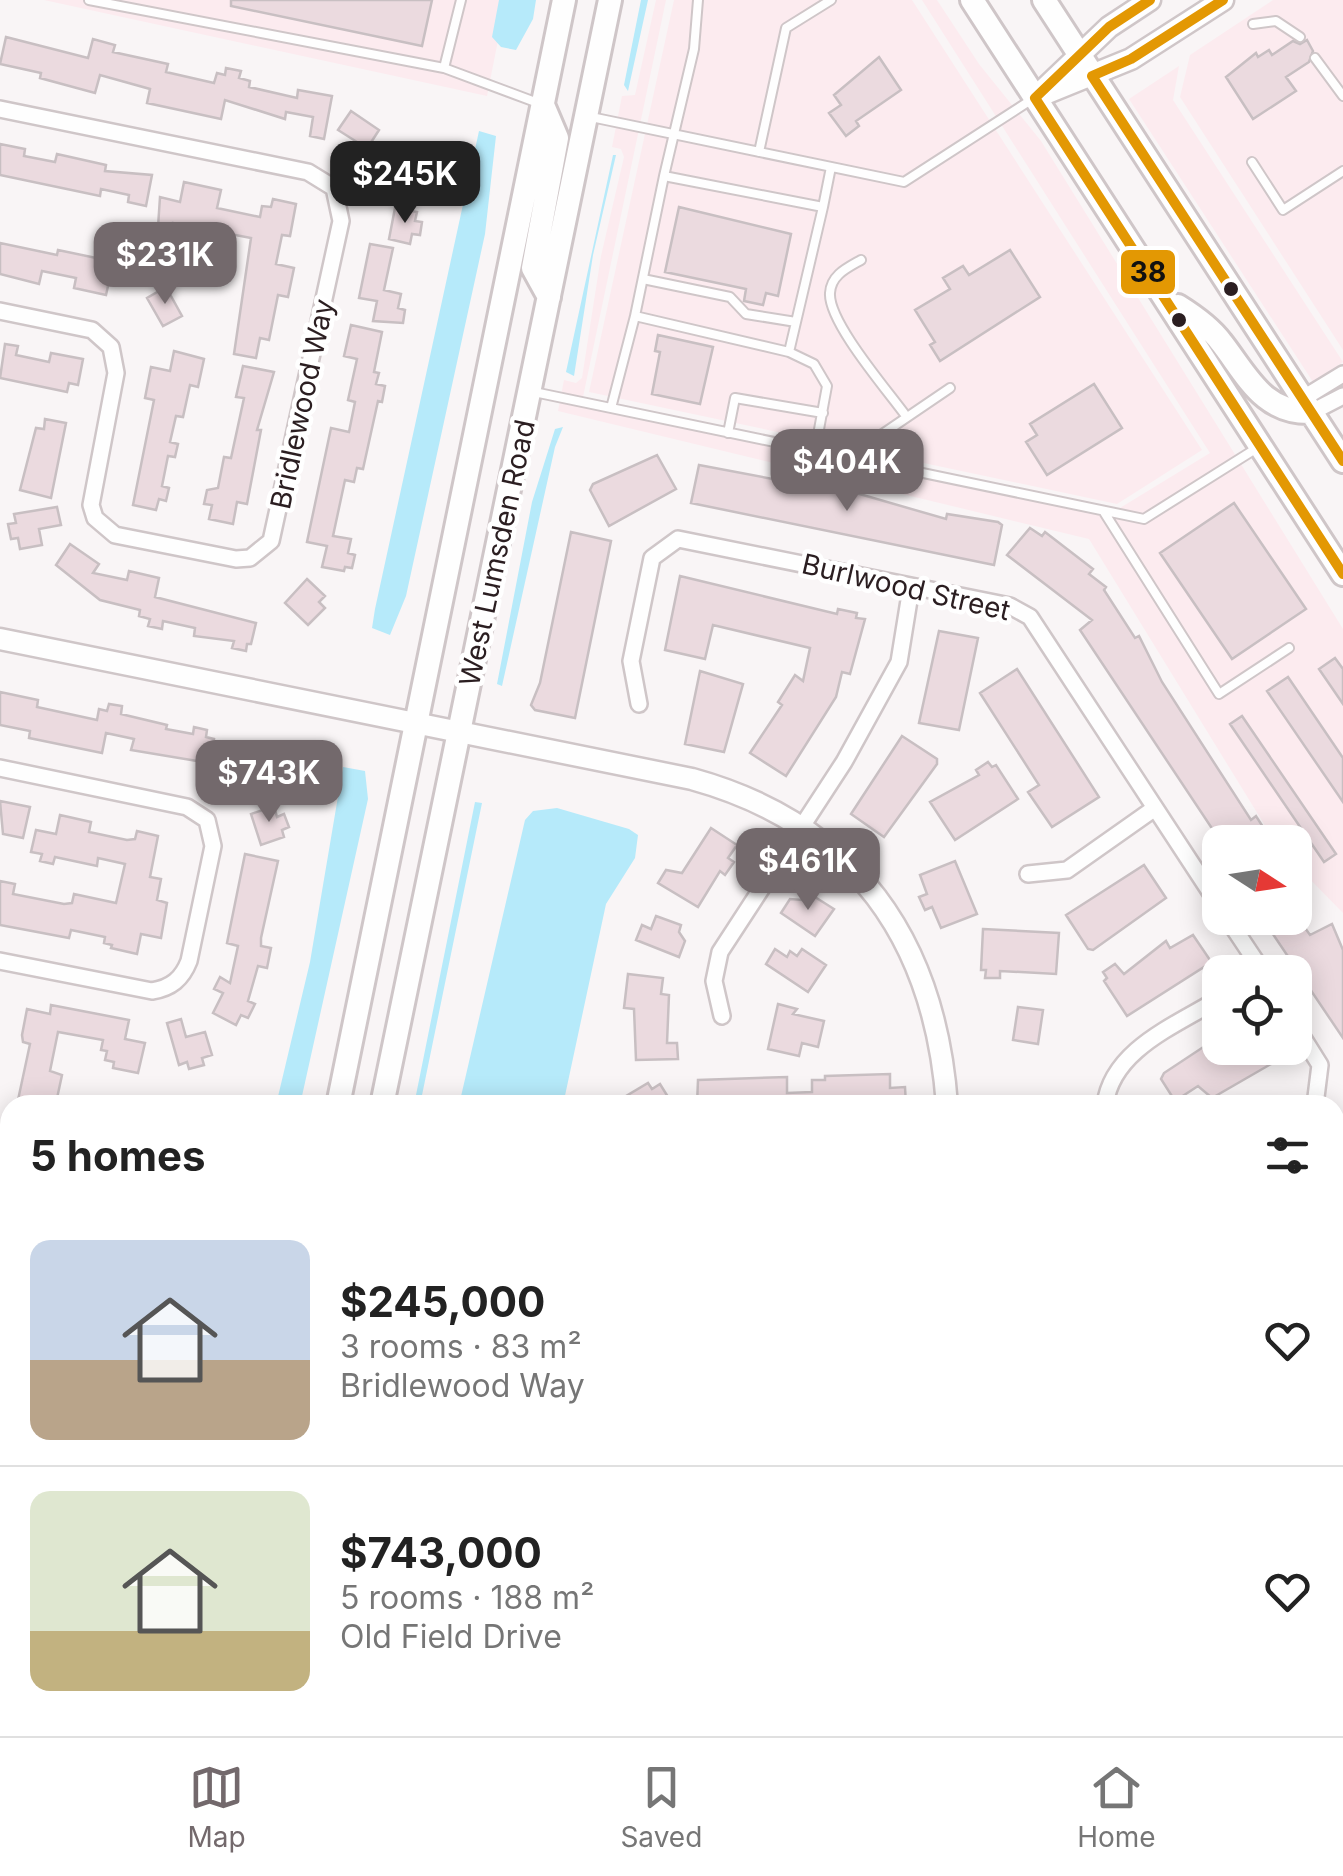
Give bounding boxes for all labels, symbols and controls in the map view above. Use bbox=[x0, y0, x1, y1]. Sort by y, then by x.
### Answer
pin: $245K bbox=[335, 141, 475, 226]
text: $245K bbox=[352, 154, 458, 193]
pin: $231K bbox=[95, 222, 235, 307]
text: $231K bbox=[116, 235, 214, 274]
line badge: 38 bbox=[1119, 248, 1177, 296]
text: 38 bbox=[1130, 255, 1166, 289]
unlabelled marker bbox=[1221, 279, 1241, 299]
street label: Bridlewood Way bbox=[263, 296, 341, 512]
unlabelled marker bbox=[1169, 310, 1189, 330]
street label: West Lumsden Road bbox=[452, 417, 542, 689]
pin: $404K bbox=[777, 429, 917, 514]
text: $404K bbox=[793, 442, 901, 481]
street label: Burlwood Street bbox=[799, 547, 1013, 627]
pin: $743K bbox=[199, 740, 339, 825]
text: $743K bbox=[217, 753, 321, 792]
north arrow bbox=[1202, 825, 1312, 935]
map controls bbox=[1202, 825, 1312, 1065]
pin: $461K bbox=[738, 828, 878, 913]
text: $461K bbox=[758, 841, 858, 880]
button: locate bbox=[1202, 955, 1312, 1065]
icon: filters bbox=[1260, 1128, 1315, 1183]
text: 5 homes bbox=[30, 1130, 206, 1181]
text: $245,000 bbox=[340, 1276, 545, 1327]
icon: home bbox=[110, 1280, 230, 1400]
icon: heart bbox=[1260, 1313, 1315, 1368]
text: 3 rooms · 83 m² bbox=[340, 1327, 582, 1366]
text: Bridlewood Way bbox=[340, 1366, 585, 1405]
text: $743,000 bbox=[340, 1527, 542, 1578]
icon: home bbox=[110, 1531, 230, 1651]
icon: heart bbox=[1260, 1564, 1315, 1619]
text: 5 rooms · 188 m² bbox=[340, 1578, 594, 1617]
text: Old Field Drive bbox=[340, 1617, 562, 1656]
tab: Map bbox=[187, 1760, 246, 1854]
tab: Saved bbox=[620, 1760, 702, 1854]
tab: Home bbox=[1077, 1760, 1156, 1854]

